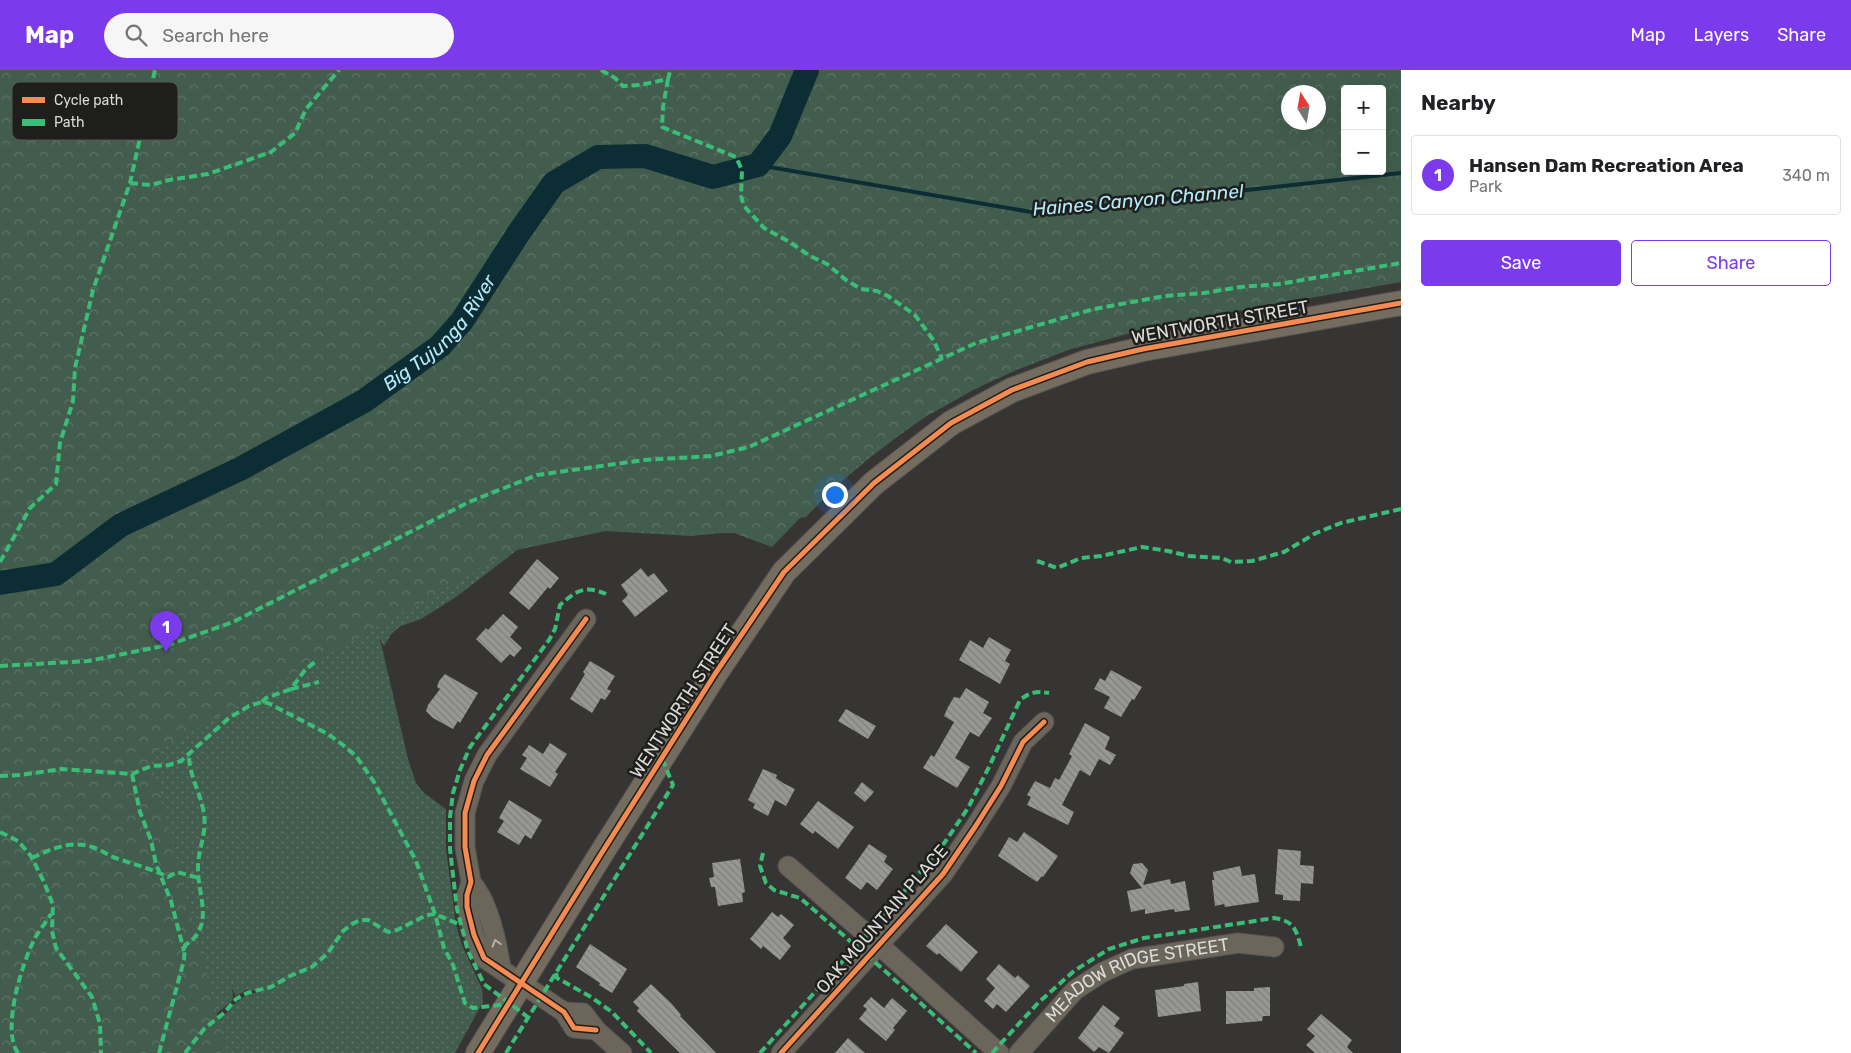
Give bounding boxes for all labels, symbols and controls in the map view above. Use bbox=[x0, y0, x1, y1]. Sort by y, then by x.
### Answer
search box bbox=[104, 13, 454, 58]
text: Map bbox=[25, 21, 74, 49]
icon: search bbox=[122, 21, 150, 49]
text: Search here bbox=[162, 24, 269, 47]
text: Map bbox=[1631, 24, 1666, 46]
text: Layers bbox=[1694, 24, 1749, 46]
text: Share bbox=[1777, 24, 1826, 46]
legend bbox=[12, 82, 178, 140]
north arrow bbox=[1281, 85, 1326, 130]
map controls bbox=[1341, 85, 1386, 175]
button: + bbox=[1341, 85, 1386, 130]
text: Nearby bbox=[1421, 90, 1496, 115]
text: Cycle path bbox=[54, 92, 123, 109]
text: Path bbox=[54, 114, 85, 131]
button: − bbox=[1341, 130, 1386, 175]
text: Hansen Dam Recreation Area bbox=[1469, 154, 1744, 177]
text: 1 bbox=[1434, 166, 1442, 185]
text: 340 m bbox=[1782, 166, 1830, 185]
text: Park bbox=[1469, 177, 1502, 196]
water label: Haines Canyon Channel bbox=[1032, 179, 1245, 221]
button: Save bbox=[1421, 240, 1621, 286]
button: Share bbox=[1631, 240, 1831, 286]
water label: Big Tujunga River bbox=[378, 270, 501, 395]
street label: WENTWORTH STREET bbox=[1130, 296, 1310, 348]
your location bbox=[822, 482, 848, 508]
pin: 1 bbox=[150, 611, 182, 652]
street label: WENTWORTH STREET bbox=[625, 620, 741, 782]
street label: OAK MOUNTAIN PLACE bbox=[811, 840, 953, 998]
street label: MEADOW RIDGE STREET bbox=[1040, 934, 1230, 1027]
one-way arrow bbox=[491, 940, 501, 948]

